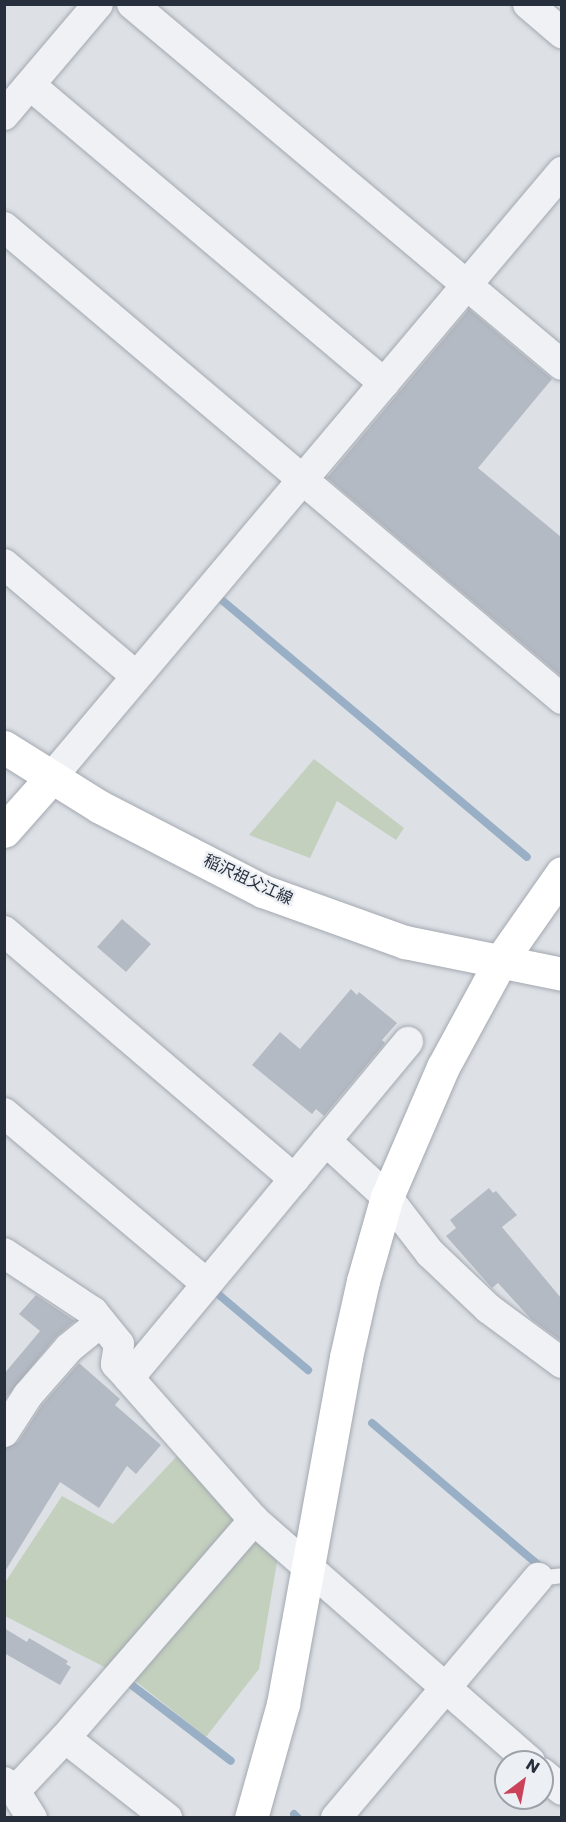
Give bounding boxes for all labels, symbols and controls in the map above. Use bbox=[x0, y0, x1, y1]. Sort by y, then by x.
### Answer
street label: 稲沢祖父江線 bbox=[200, 851, 296, 909]
north arrow bbox=[494, 1750, 554, 1810]
text: N bbox=[522, 1753, 544, 1779]

